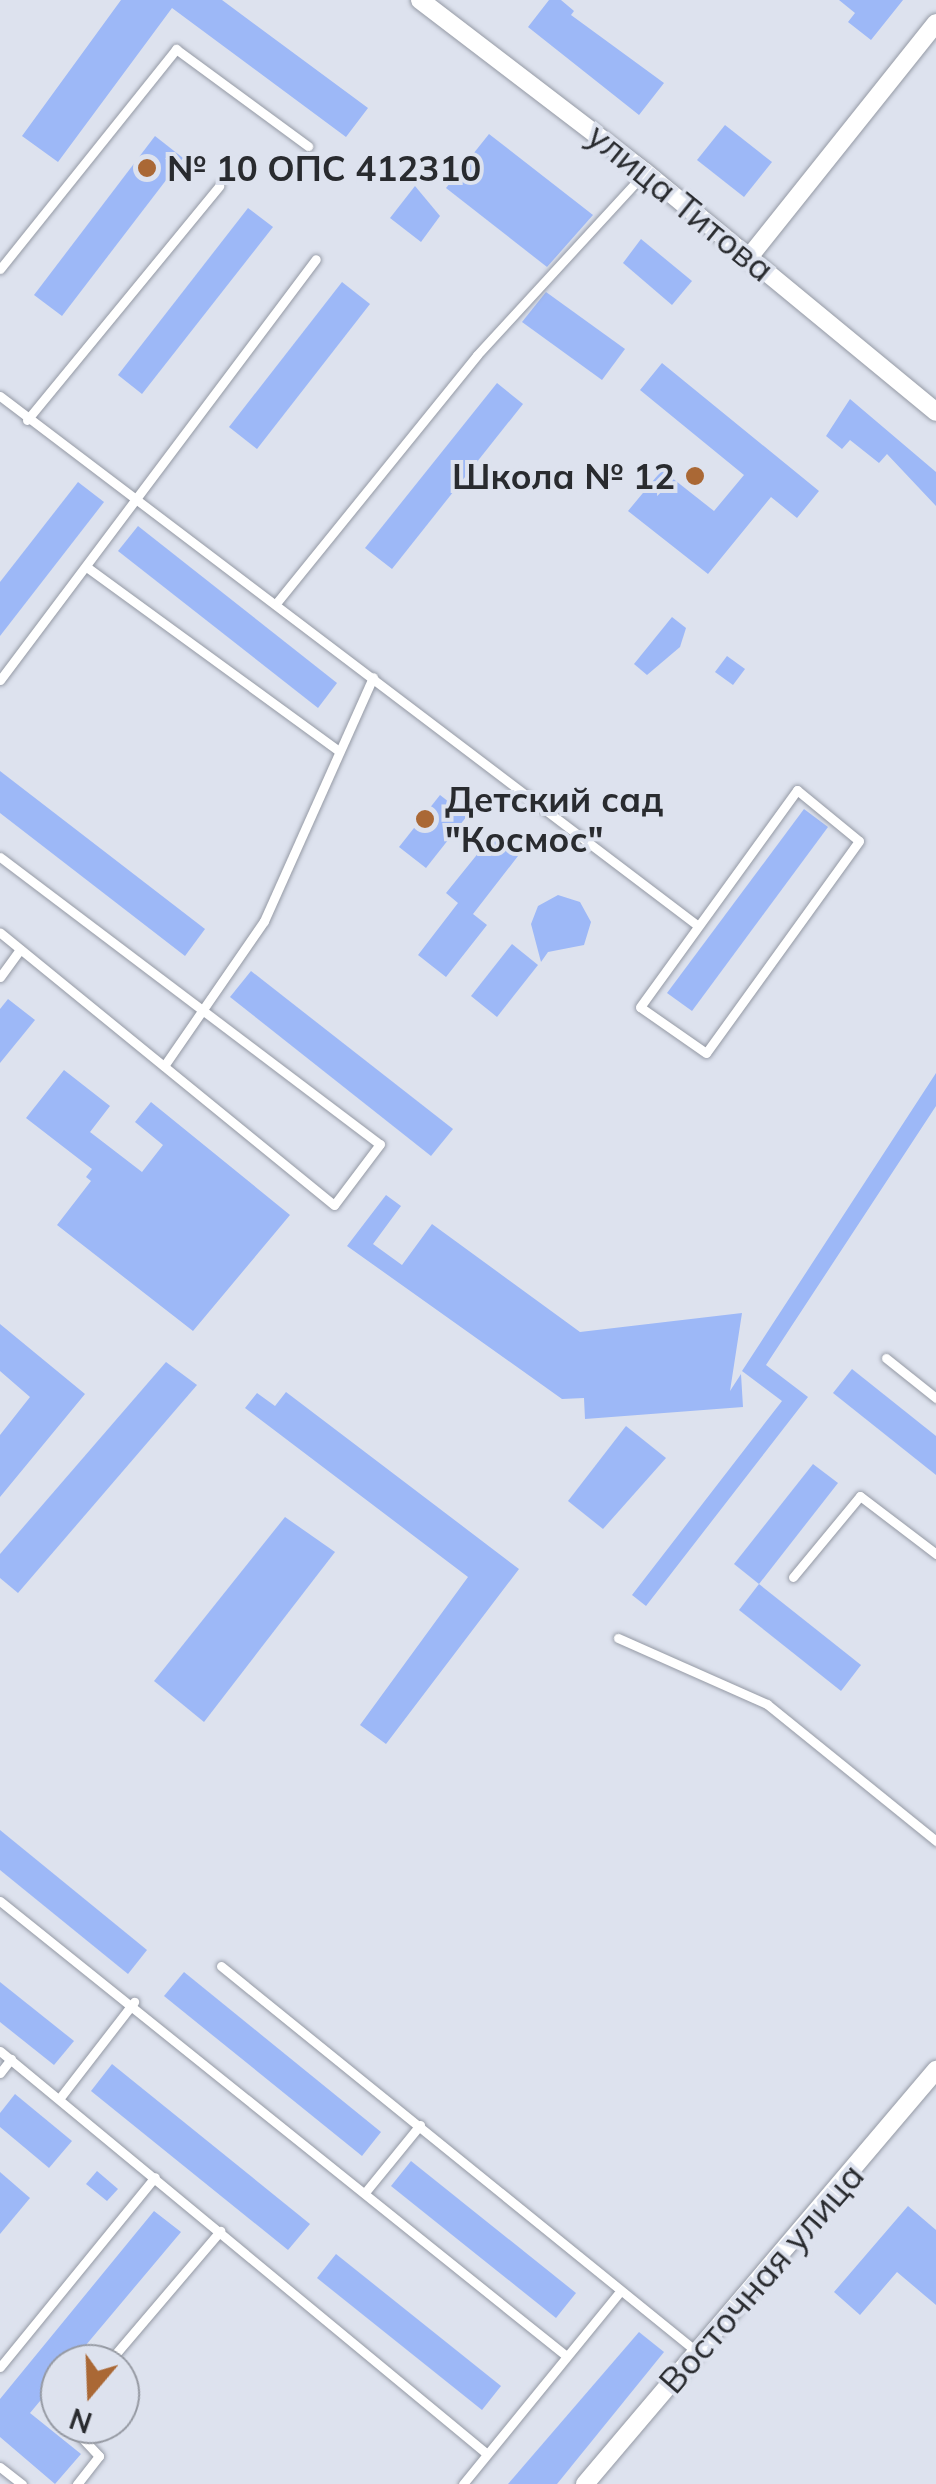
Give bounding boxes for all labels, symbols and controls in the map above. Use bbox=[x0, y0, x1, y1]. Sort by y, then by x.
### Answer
street label: улица Титова bbox=[579, 114, 783, 290]
place label: № 10 ОПС 412310 bbox=[167, 147, 481, 189]
marker: № 10 ОПС 412310 bbox=[136, 157, 158, 179]
place label: Школа № 12 bbox=[452, 455, 675, 497]
marker: Школа № 12 bbox=[684, 465, 706, 487]
place label: Детский сад "Космос" bbox=[445, 778, 663, 860]
marker: Детский сад "Космос" bbox=[414, 808, 436, 830]
street label: Восточная улица bbox=[650, 2155, 872, 2401]
north arrow bbox=[40, 2344, 140, 2444]
text: N bbox=[65, 2401, 96, 2441]

